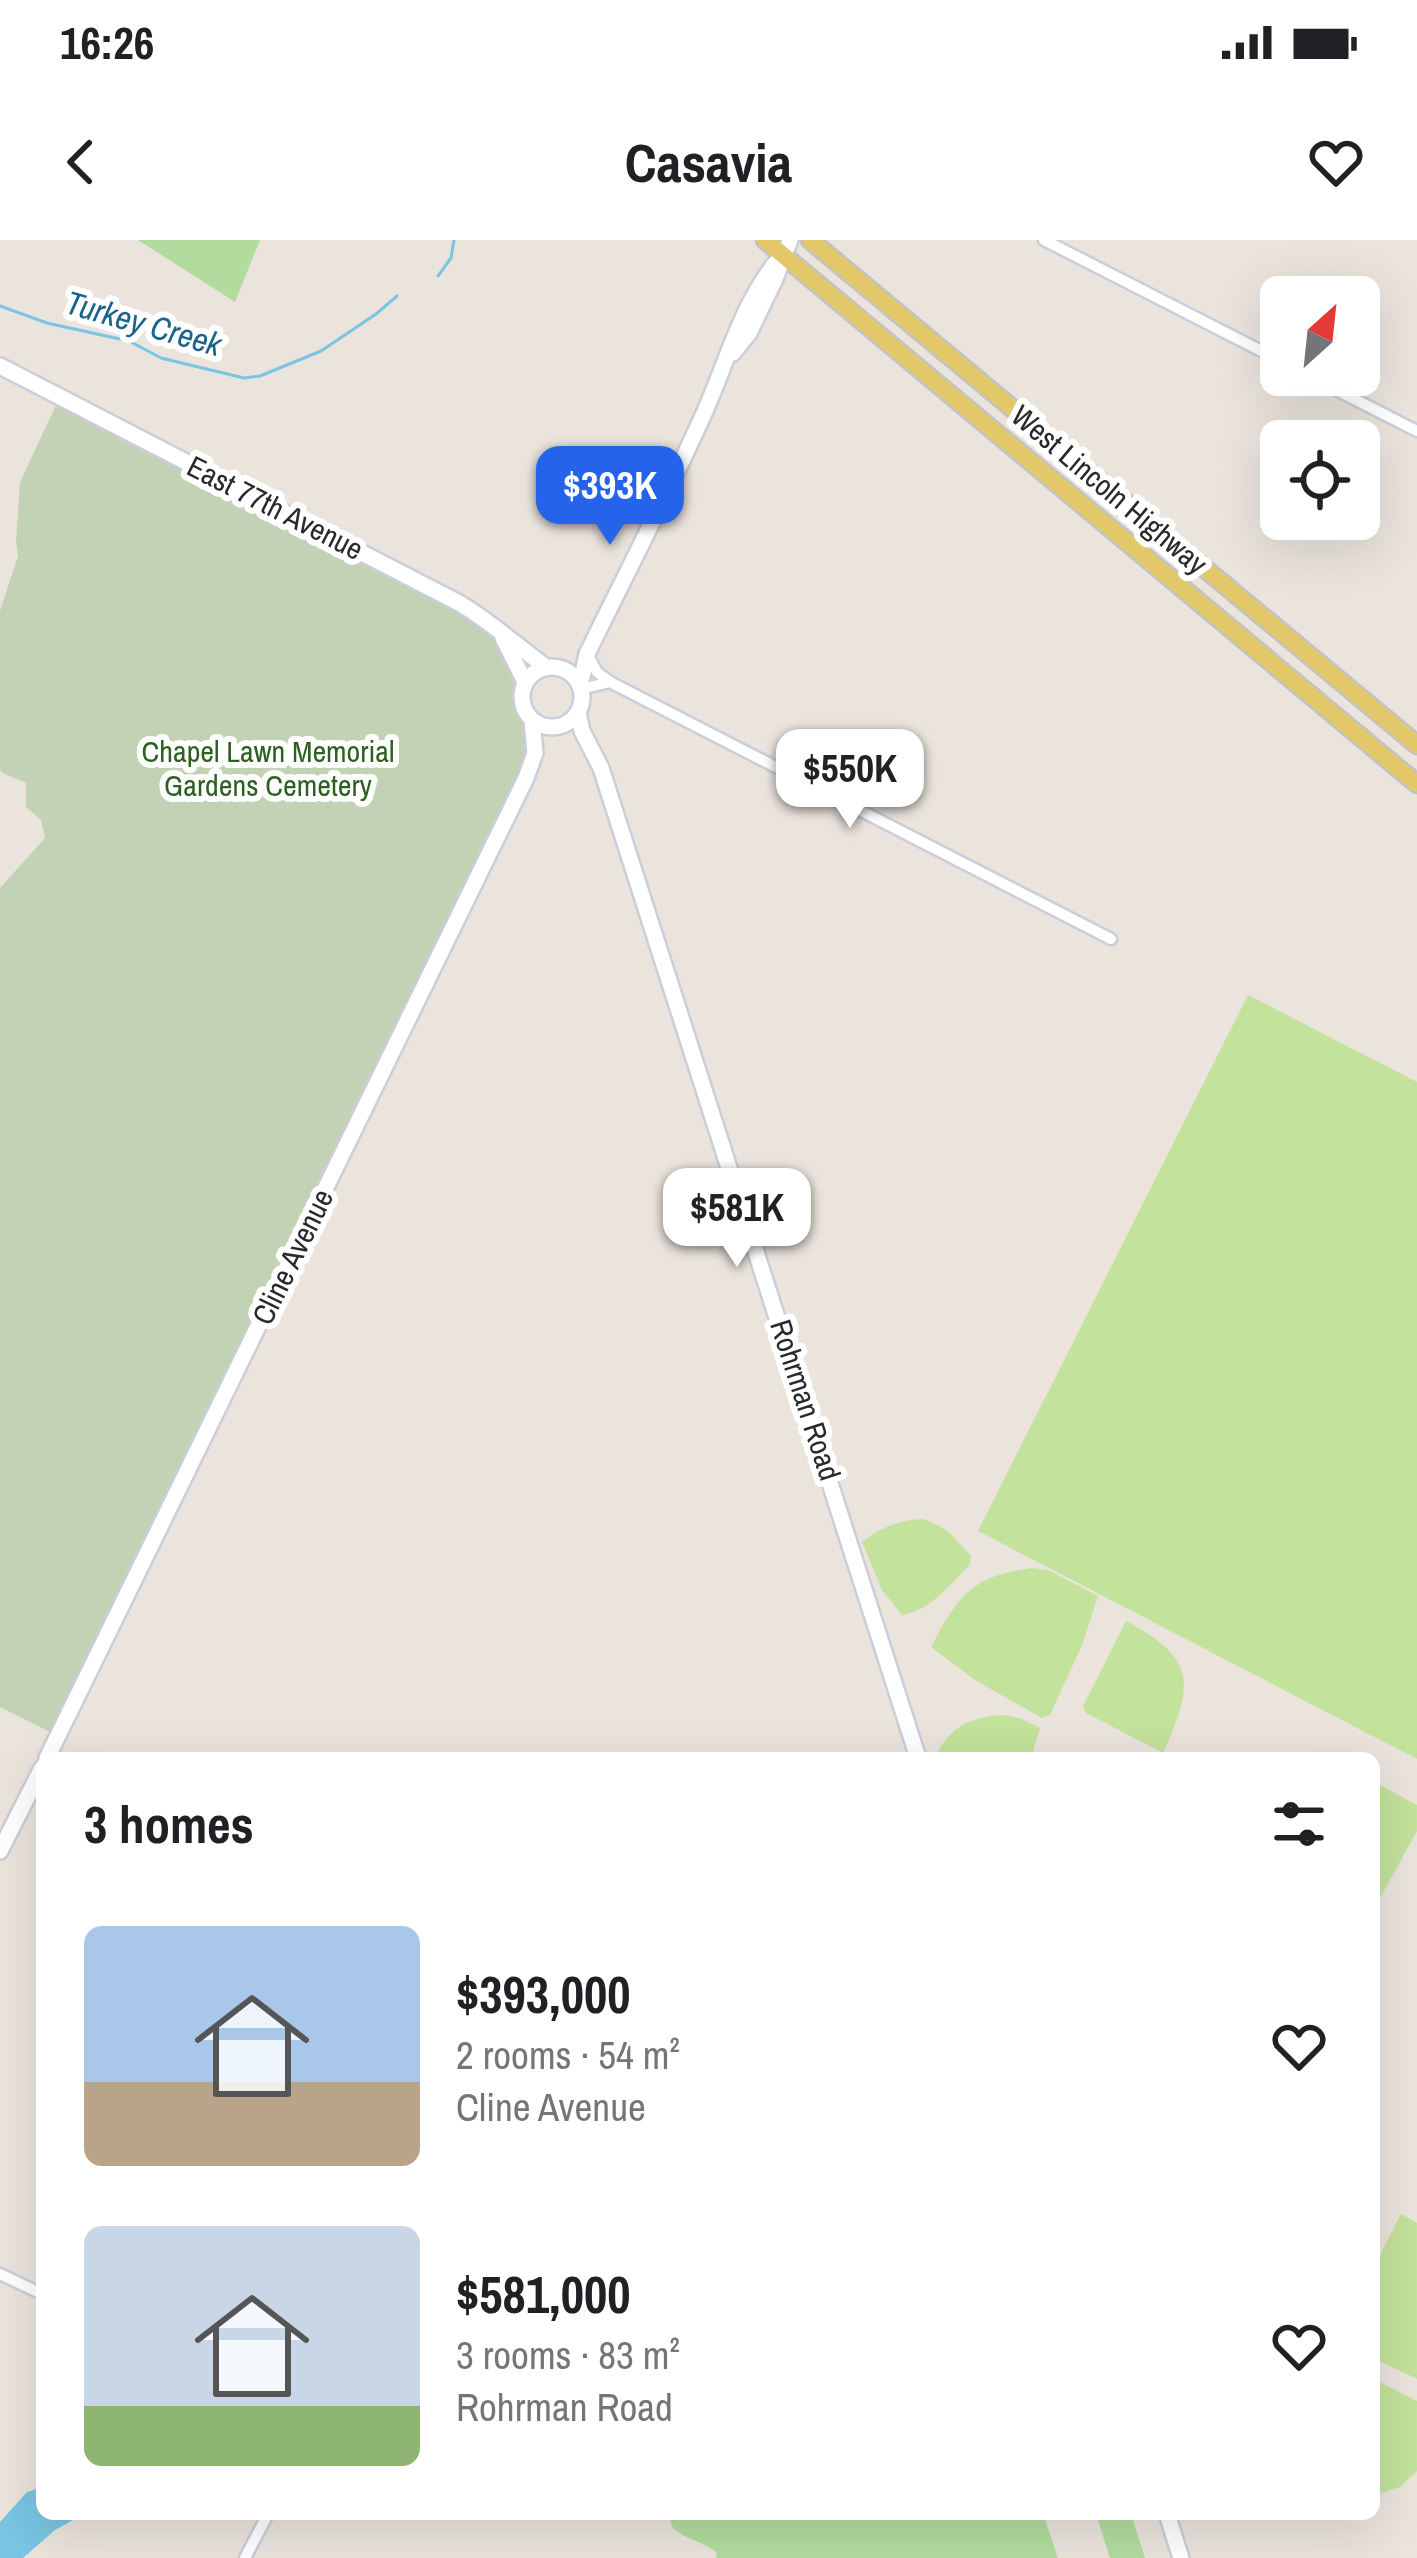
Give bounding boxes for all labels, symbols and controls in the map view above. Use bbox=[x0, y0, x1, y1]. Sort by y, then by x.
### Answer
text: 16:26 bbox=[60, 12, 154, 73]
text: Casavia bbox=[625, 126, 792, 199]
icon: back bbox=[48, 129, 114, 195]
icon: heart bbox=[1303, 129, 1369, 195]
north arrow bbox=[1260, 276, 1380, 396]
map controls bbox=[1260, 276, 1380, 540]
water label: Turkey Creek bbox=[61, 280, 228, 367]
street label: West Lincoln Highway bbox=[1003, 395, 1217, 584]
button: locate bbox=[1260, 420, 1380, 540]
street label: East 77th Avenue bbox=[181, 446, 370, 569]
pin: $393K bbox=[526, 446, 694, 548]
text: $393K bbox=[563, 459, 657, 511]
pin: $550K bbox=[766, 729, 934, 831]
park label: Chapel Lawn Memorial Gardens Cemetery bbox=[142, 731, 394, 805]
text: $550K bbox=[803, 742, 897, 794]
pin: $581K bbox=[653, 1168, 821, 1270]
text: $581K bbox=[690, 1181, 784, 1233]
street label: Cline Avenue bbox=[242, 1182, 342, 1331]
street label: Rohrman Road bbox=[761, 1314, 851, 1485]
text: 3 homes bbox=[84, 1790, 254, 1859]
icon: filters bbox=[1266, 1791, 1332, 1857]
text: $393,000 bbox=[456, 1960, 630, 2029]
icon: home bbox=[180, 1974, 324, 2118]
icon: heart bbox=[1266, 2013, 1332, 2079]
text: 2 rooms · 54 m² bbox=[456, 2029, 680, 2081]
text: Cline Avenue bbox=[456, 2081, 646, 2133]
text: $581,000 bbox=[456, 2260, 630, 2329]
icon: home bbox=[180, 2274, 324, 2418]
icon: heart bbox=[1266, 2313, 1332, 2379]
text: 3 rooms · 83 m² bbox=[456, 2329, 680, 2381]
text: Rohrman Road bbox=[456, 2381, 673, 2433]

